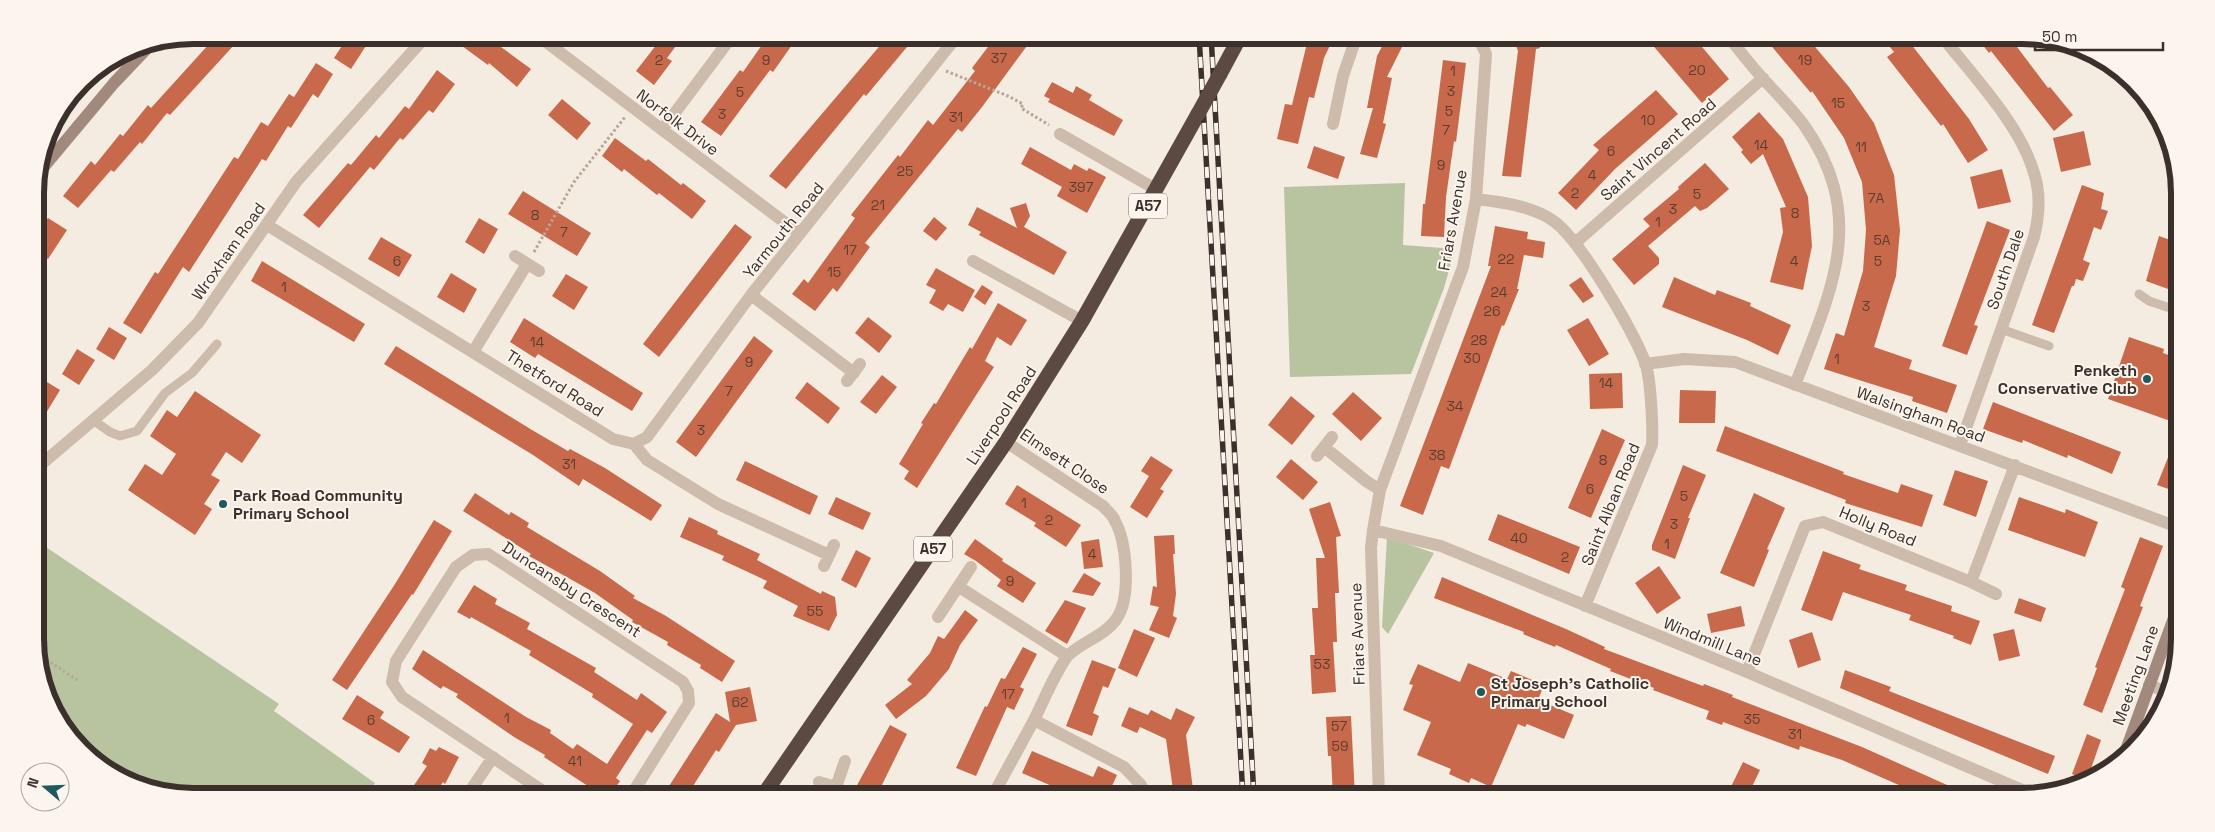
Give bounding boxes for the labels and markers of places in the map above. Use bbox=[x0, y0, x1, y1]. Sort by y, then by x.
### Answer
place label: Penketh Conservative Club bbox=[1998, 360, 2137, 399]
marker: Penketh Conservative Club bbox=[2141, 373, 2153, 385]
place label: Park Road Community Primary School bbox=[233, 485, 403, 524]
marker: Park Road Community Primary School bbox=[217, 498, 229, 510]
place label: St Joseph's Catholic Primary School bbox=[1491, 673, 1649, 712]
marker: St Joseph's Catholic Primary School bbox=[1475, 686, 1487, 698]

